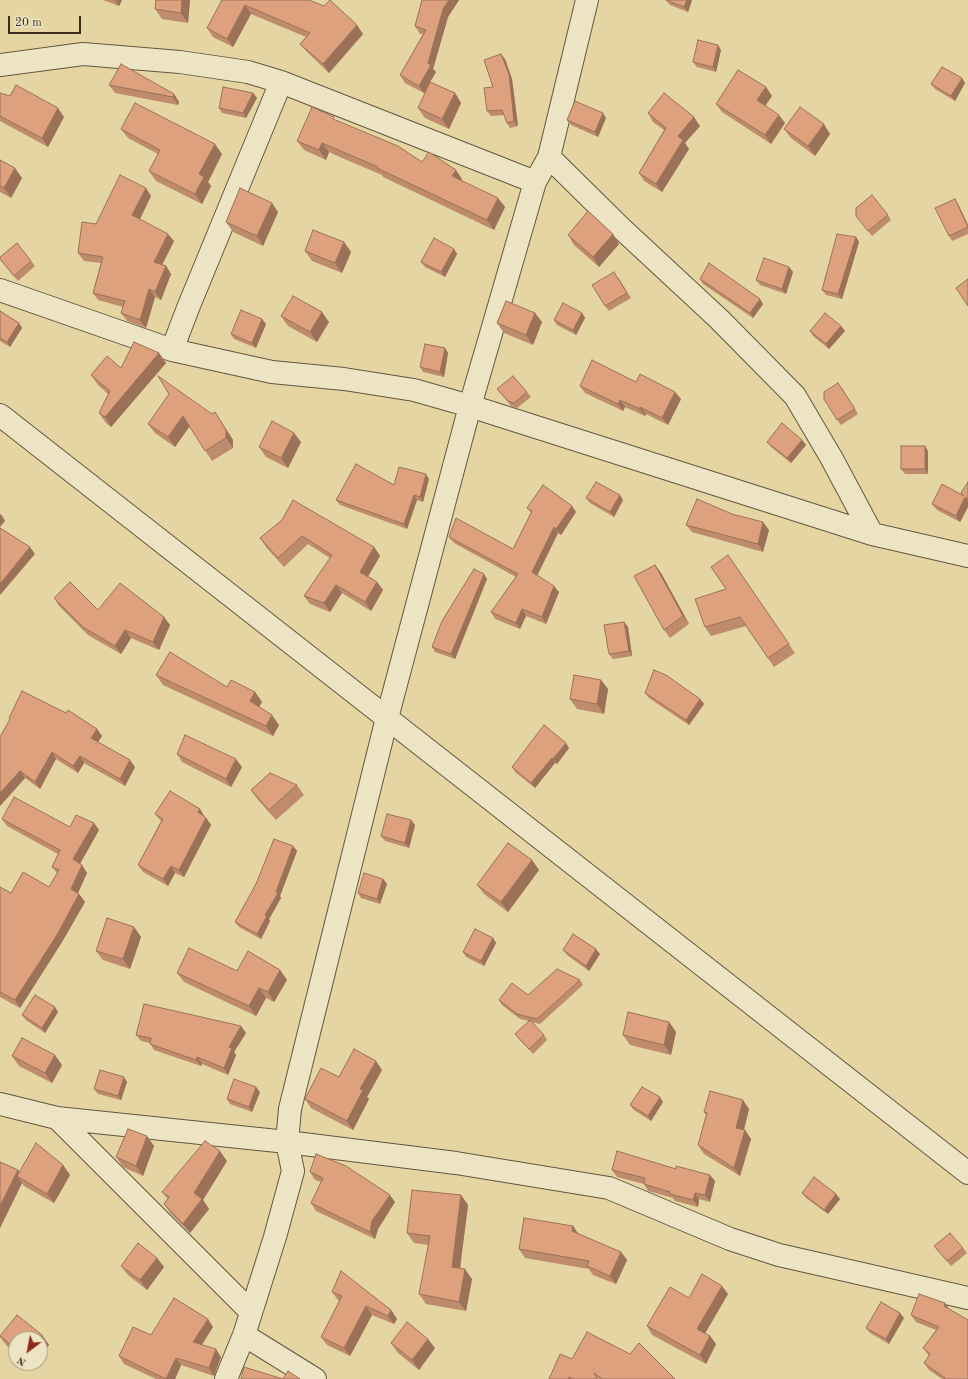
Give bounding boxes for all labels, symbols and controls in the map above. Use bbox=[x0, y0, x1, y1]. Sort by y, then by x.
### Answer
scale bar bbox=[10, 8, 83, 34]
text: 20 m bbox=[15, 17, 42, 29]
north arrow bbox=[8, 1331, 48, 1371]
text: N bbox=[15, 1354, 28, 1368]

